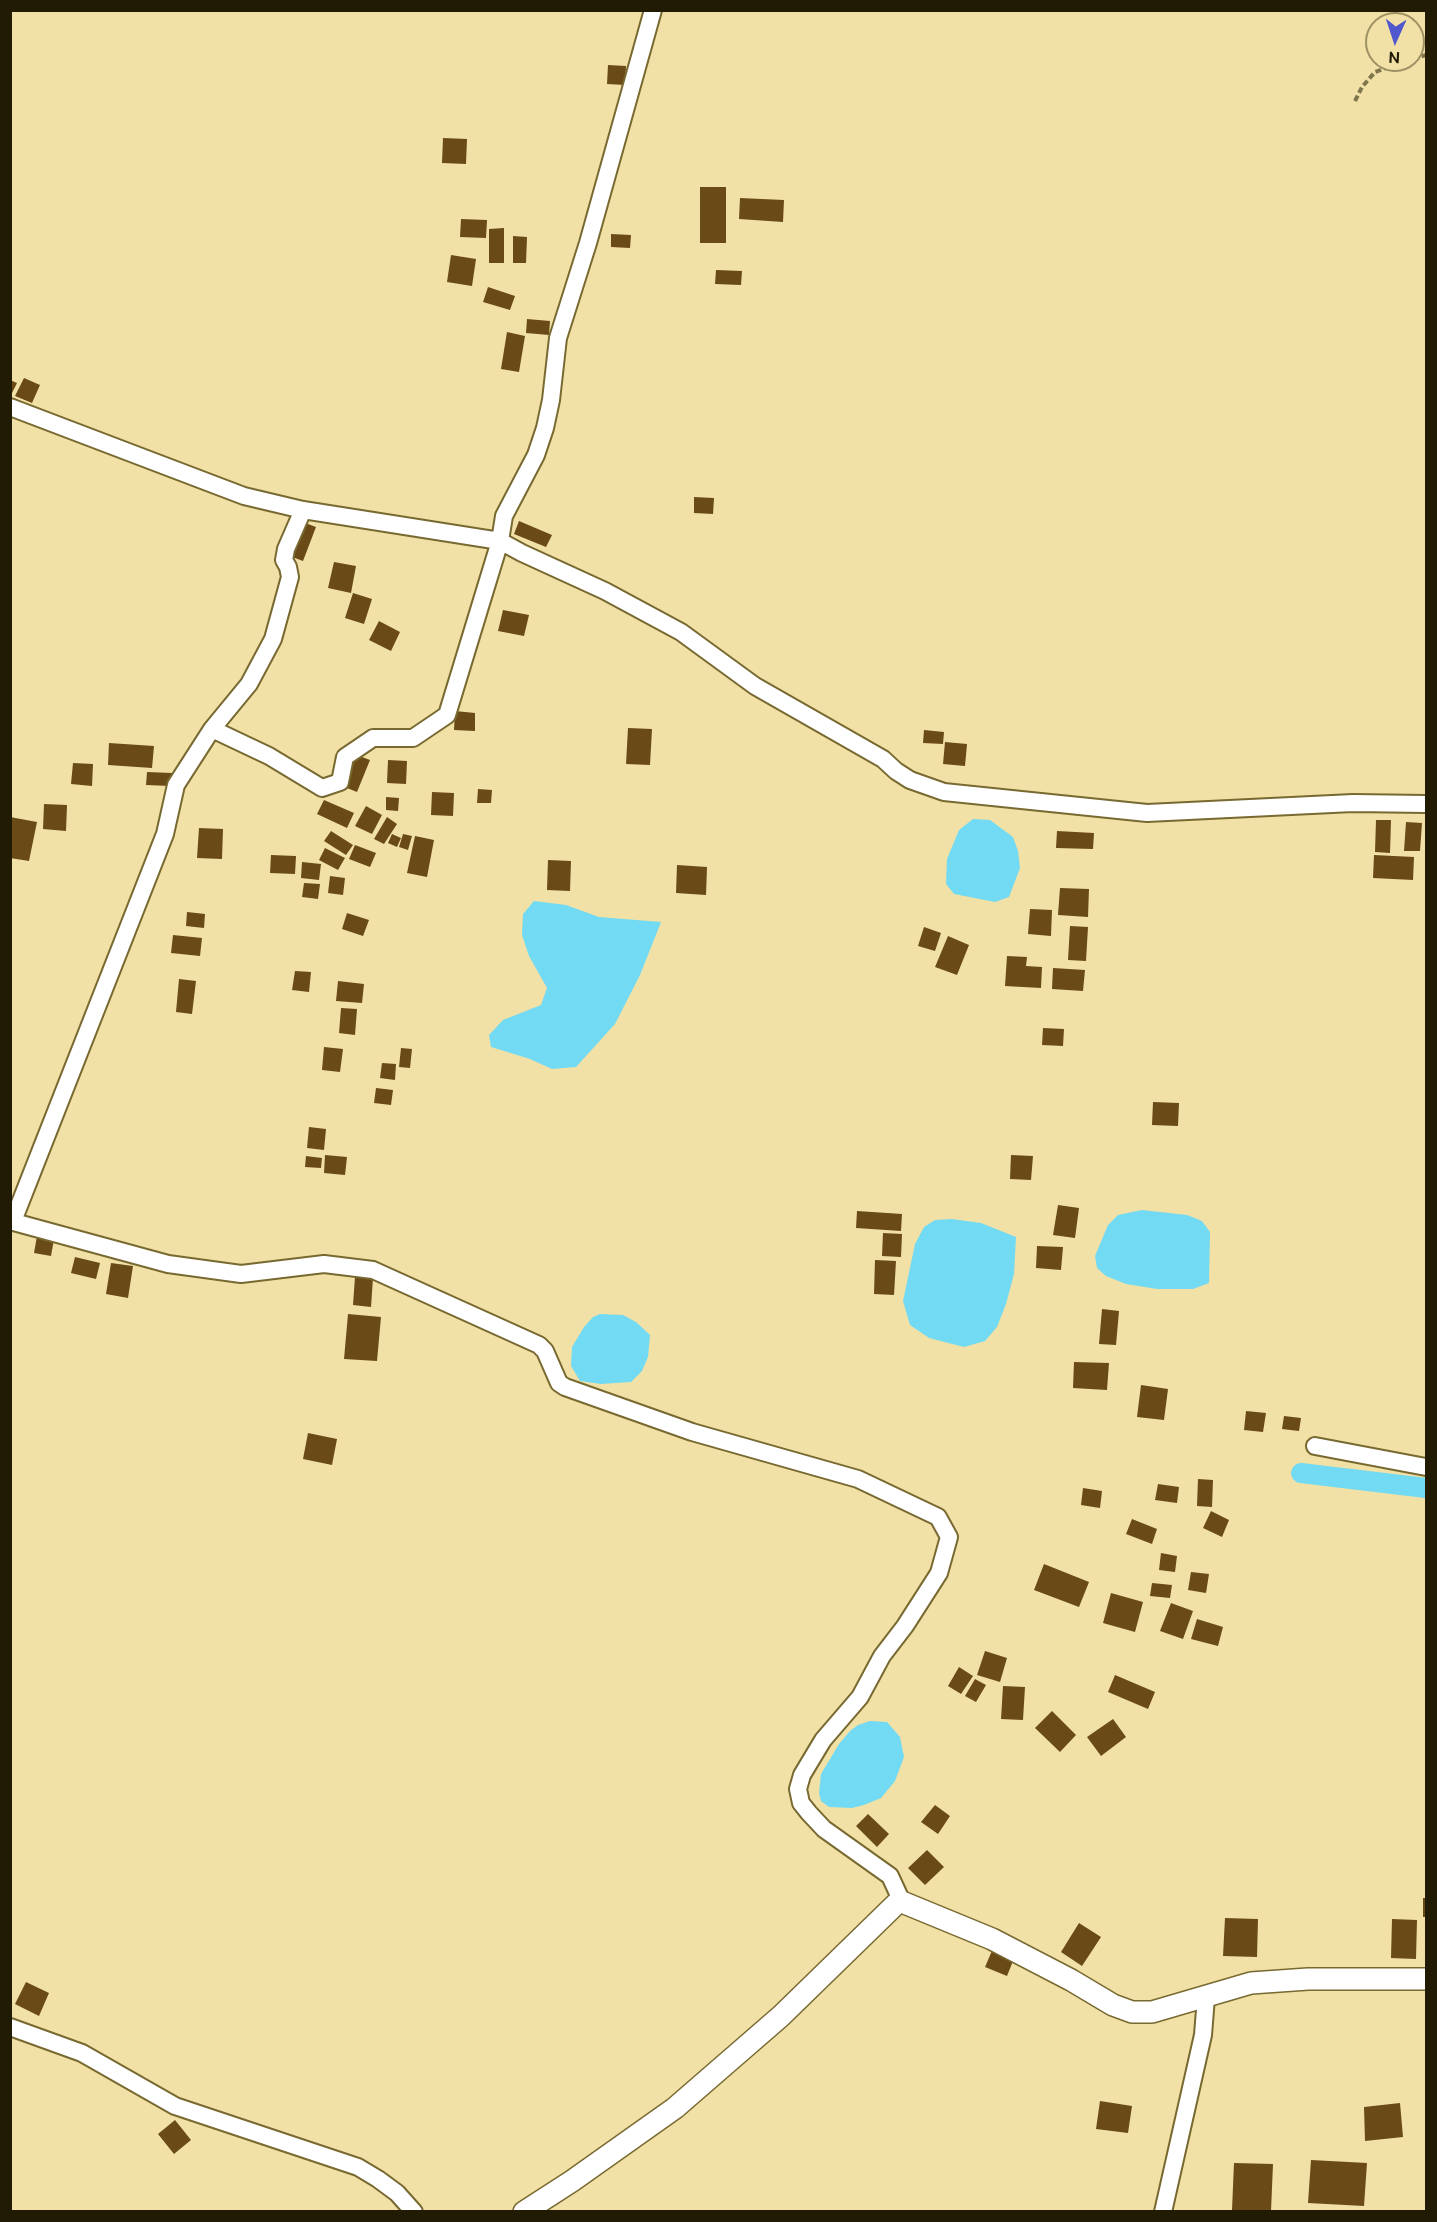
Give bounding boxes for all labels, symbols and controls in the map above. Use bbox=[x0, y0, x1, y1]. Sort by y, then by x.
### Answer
north arrow bbox=[1365, 12, 1425, 72]
text: N bbox=[1388, 49, 1401, 67]

